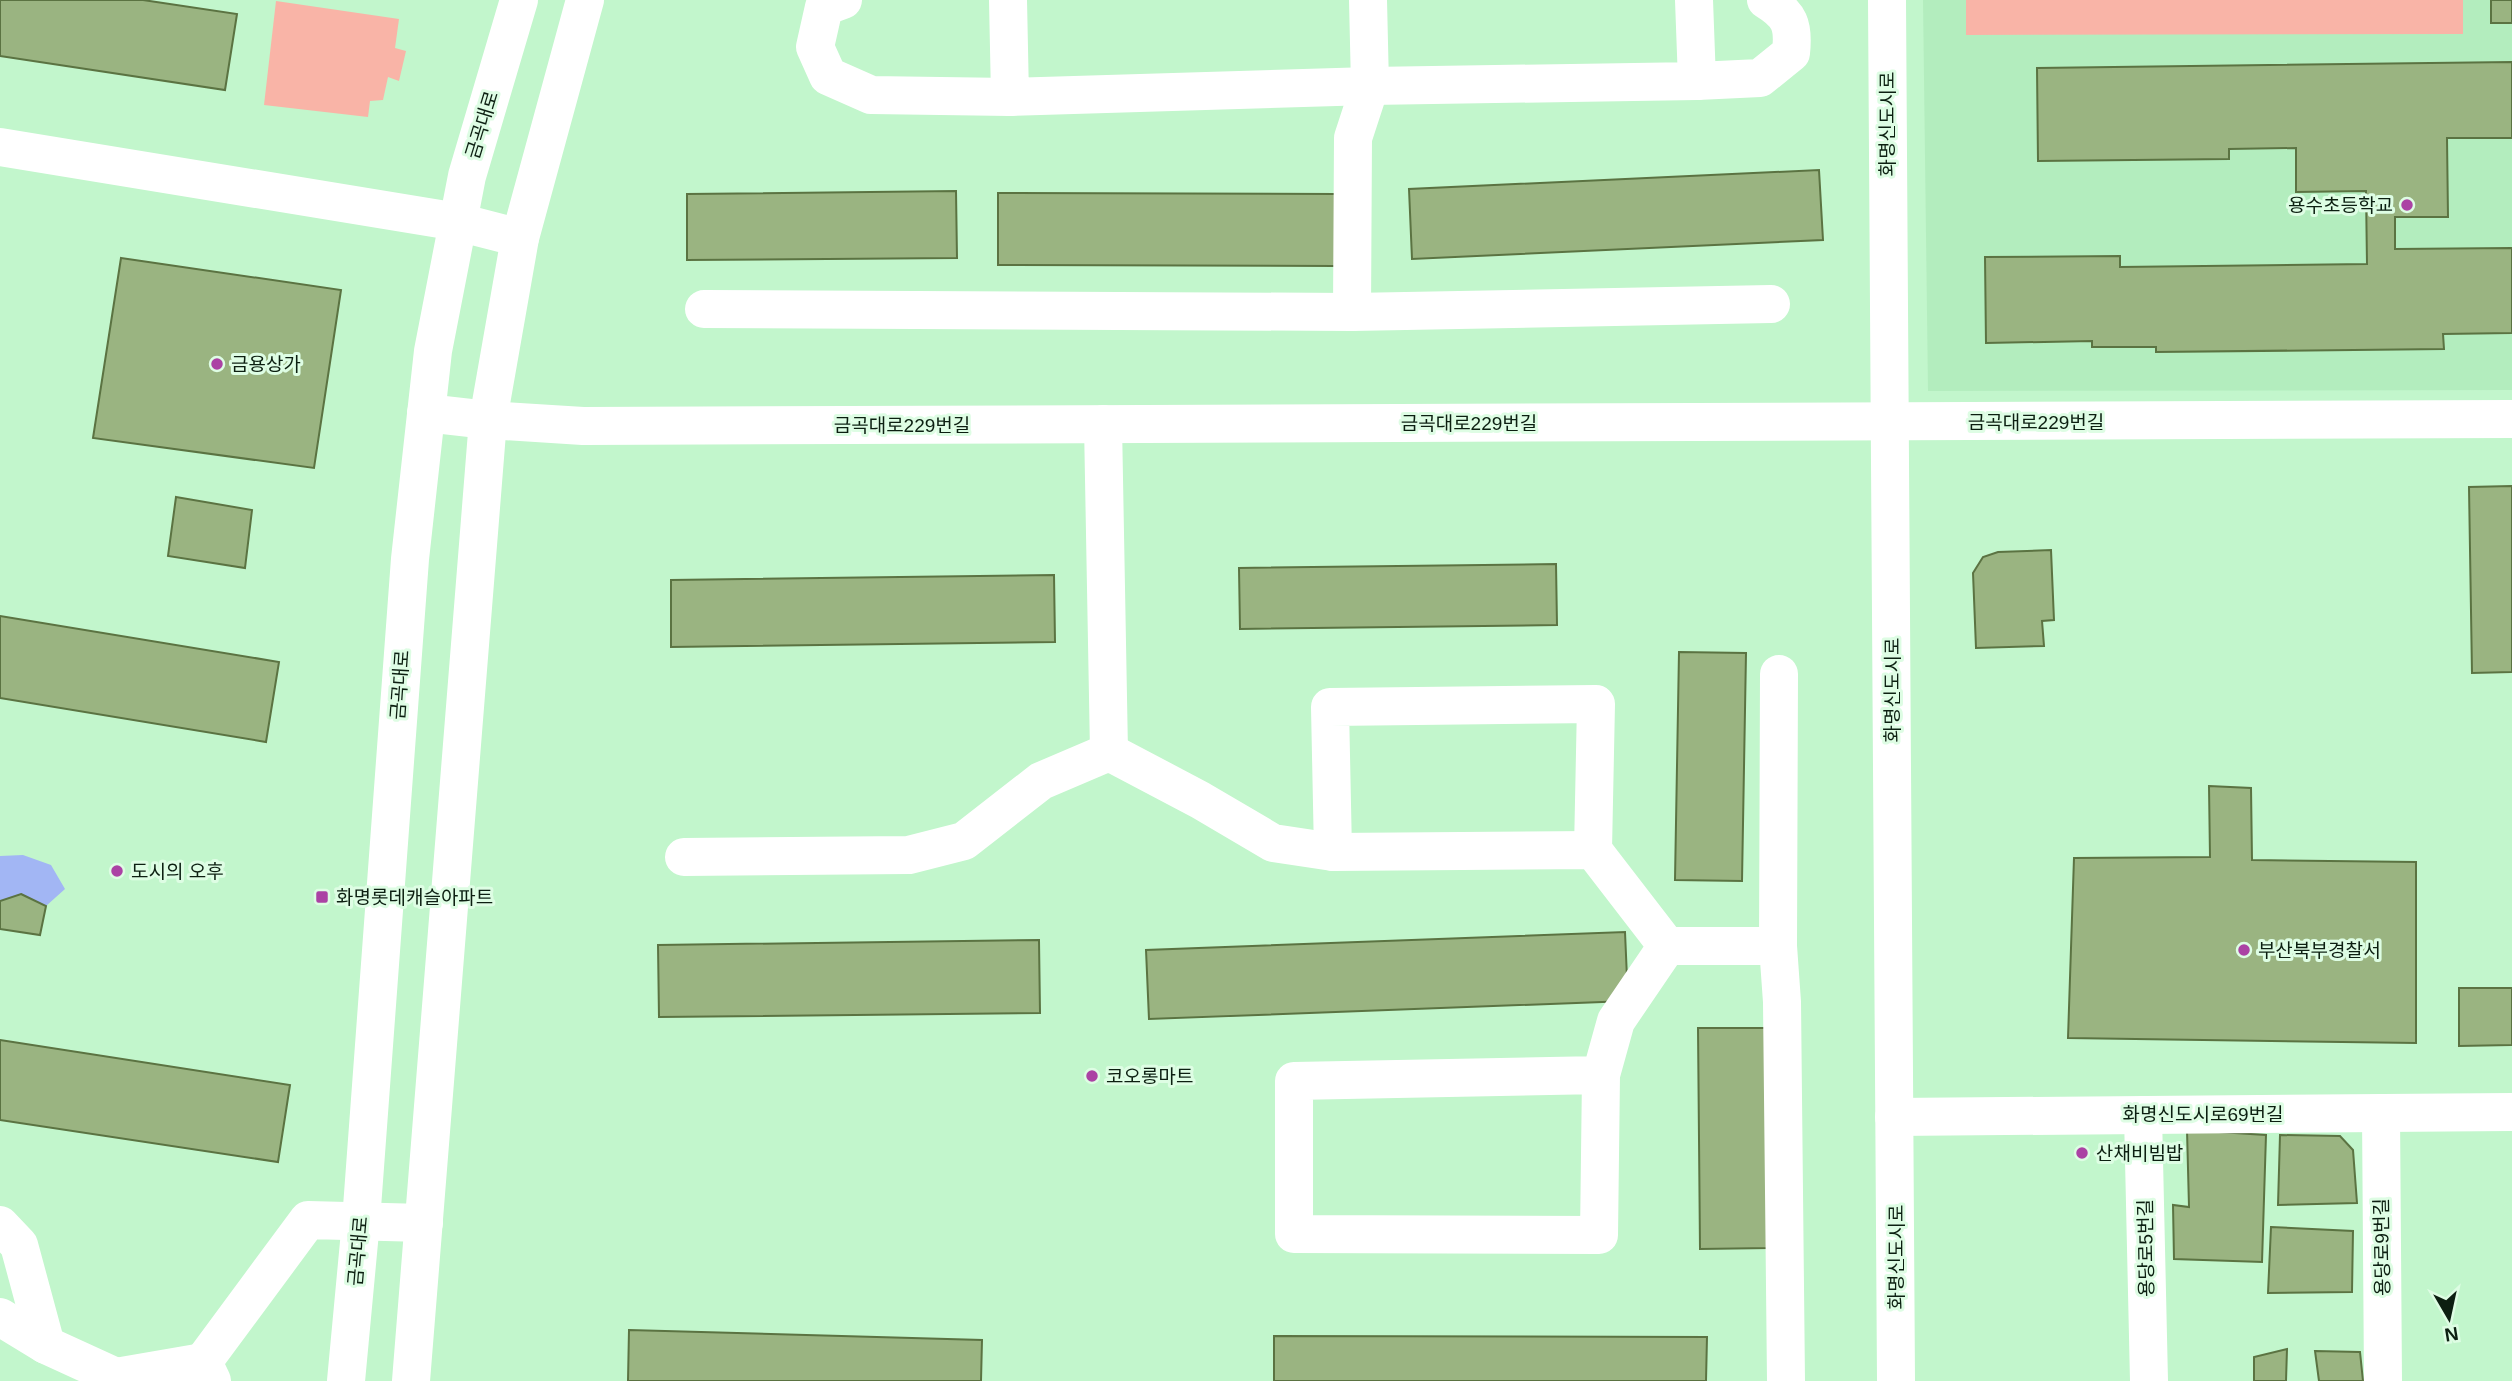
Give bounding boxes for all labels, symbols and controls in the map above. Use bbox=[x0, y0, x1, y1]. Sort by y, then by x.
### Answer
street label: 화명신도시로 bbox=[1877, 72, 1898, 176]
street label: 금곡대로 bbox=[462, 88, 502, 162]
place label: 용수초등학교 bbox=[2288, 195, 2393, 216]
marker: 용수초등학교 bbox=[2399, 197, 2415, 213]
place label: 금용상가 bbox=[231, 354, 301, 375]
marker: 금용상가 bbox=[209, 356, 225, 372]
street label: 금곡대로229번길 bbox=[1968, 412, 2104, 433]
street label: 금곡대로229번길 bbox=[1401, 413, 1537, 434]
street label: 금곡대로229번길 bbox=[834, 415, 970, 436]
street label: 화명신도시로 bbox=[1882, 638, 1903, 742]
street label: 금곡대로 bbox=[387, 649, 413, 721]
place label: 도시의 오후 bbox=[131, 861, 224, 882]
marker: 도시의 오후 bbox=[109, 863, 125, 879]
place label: 화명롯데캐슬아파트 bbox=[336, 887, 493, 908]
marker: 화명롯데캐슬아파트 bbox=[314, 889, 330, 905]
place label: 부산북부경찰서 bbox=[2258, 940, 2380, 961]
marker: 부산북부경찰서 bbox=[2236, 942, 2252, 958]
place label: 코오롱마트 bbox=[1106, 1066, 1193, 1087]
marker: 코오롱마트 bbox=[1084, 1068, 1100, 1084]
street label: 화명신도시로69번길 bbox=[2123, 1104, 2283, 1125]
place label: 산채비빔밥 bbox=[2096, 1143, 2183, 1164]
marker: 산채비빔밥 bbox=[2074, 1145, 2090, 1161]
street label: 용당로9번길 bbox=[2371, 1198, 2393, 1296]
street label: 용당로5번길 bbox=[2135, 1199, 2157, 1297]
street label: 화명신도시로 bbox=[1886, 1205, 1907, 1309]
street label: 금곡대로 bbox=[344, 1215, 372, 1287]
north arrow bbox=[2414, 1283, 2484, 1353]
text: N bbox=[2443, 1323, 2460, 1346]

